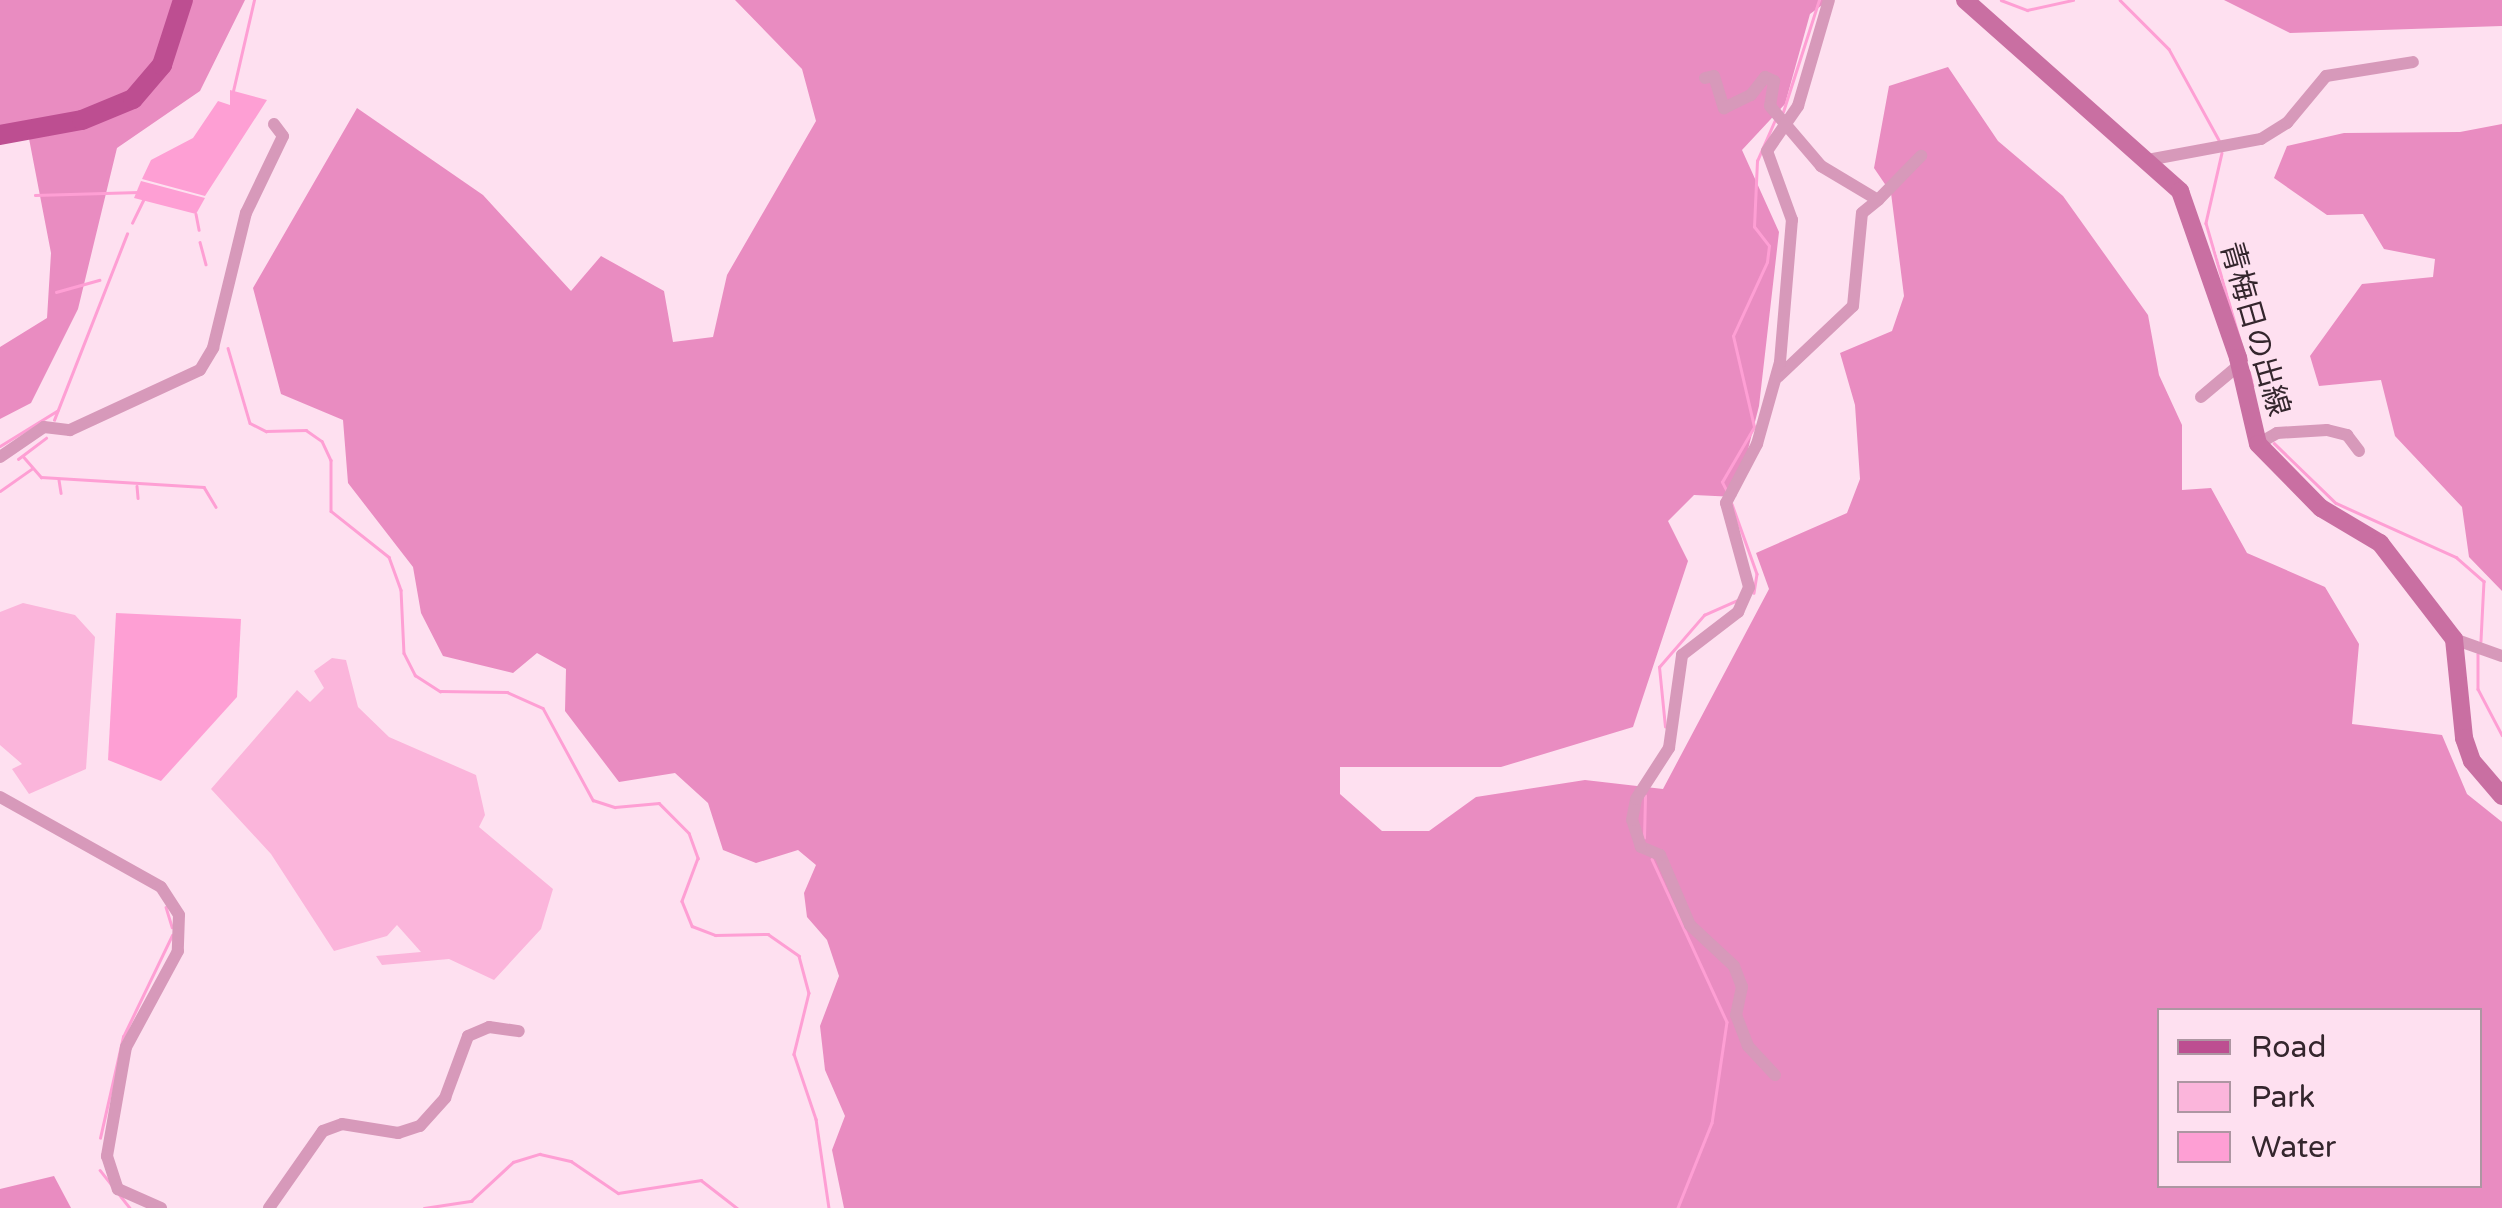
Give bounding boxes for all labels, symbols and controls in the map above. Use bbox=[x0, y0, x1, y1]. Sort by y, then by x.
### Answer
street label: 青梅日の出線 bbox=[2212, 238, 2296, 420]
legend bbox=[2157, 1008, 2482, 1188]
text: Road bbox=[2251, 1029, 2326, 1066]
text: Park bbox=[2251, 1079, 2315, 1116]
text: Water bbox=[2251, 1129, 2336, 1166]

